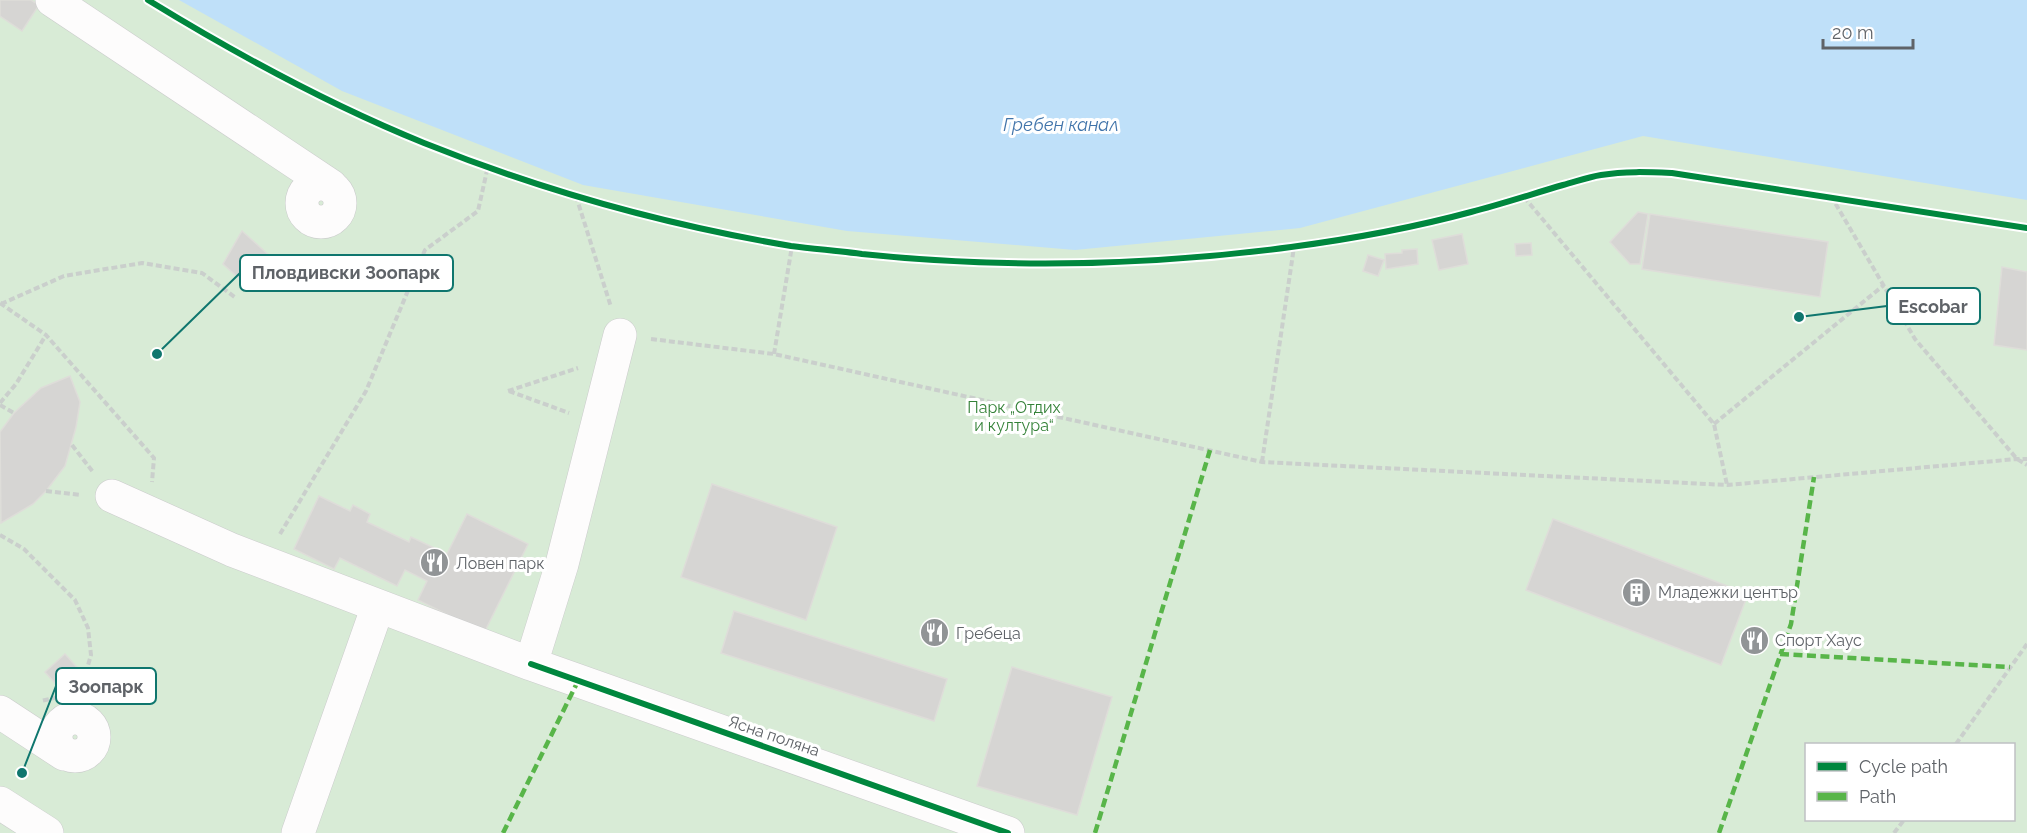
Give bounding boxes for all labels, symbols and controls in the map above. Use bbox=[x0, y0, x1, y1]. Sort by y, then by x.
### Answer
scale bar bbox=[1823, 12, 1913, 50]
text: 20 m bbox=[1832, 22, 1874, 43]
water label: Гребен канал bbox=[1003, 114, 1119, 135]
callout: Пловдивски Зоопарк bbox=[240, 255, 453, 291]
text: Пловдивски Зоопарк bbox=[252, 262, 440, 283]
callout: Escobar bbox=[1887, 288, 1980, 324]
text: Escobar bbox=[1898, 296, 1968, 317]
park label: Парк „Отдих и култура“ bbox=[967, 398, 1061, 435]
restaurant icon: Ловен парк bbox=[419, 547, 451, 579]
place label: Ловен парк bbox=[456, 554, 545, 573]
building icon: Младежки център bbox=[1621, 576, 1653, 608]
place label: Младежки център bbox=[1658, 583, 1798, 602]
restaurant icon: Гребеца bbox=[919, 617, 951, 649]
place label: Гребеца bbox=[956, 624, 1021, 643]
restaurant icon: Спорт Хаус bbox=[1738, 624, 1770, 656]
place label: Спорт Хаус bbox=[1775, 631, 1862, 650]
callout: Зоопарк bbox=[56, 668, 156, 704]
text: Зоопарк bbox=[68, 676, 144, 697]
street label: Ясна поляна bbox=[726, 712, 822, 760]
legend bbox=[1805, 743, 2015, 821]
text: Cycle path bbox=[1859, 756, 1948, 777]
text: Path bbox=[1859, 786, 1896, 807]

